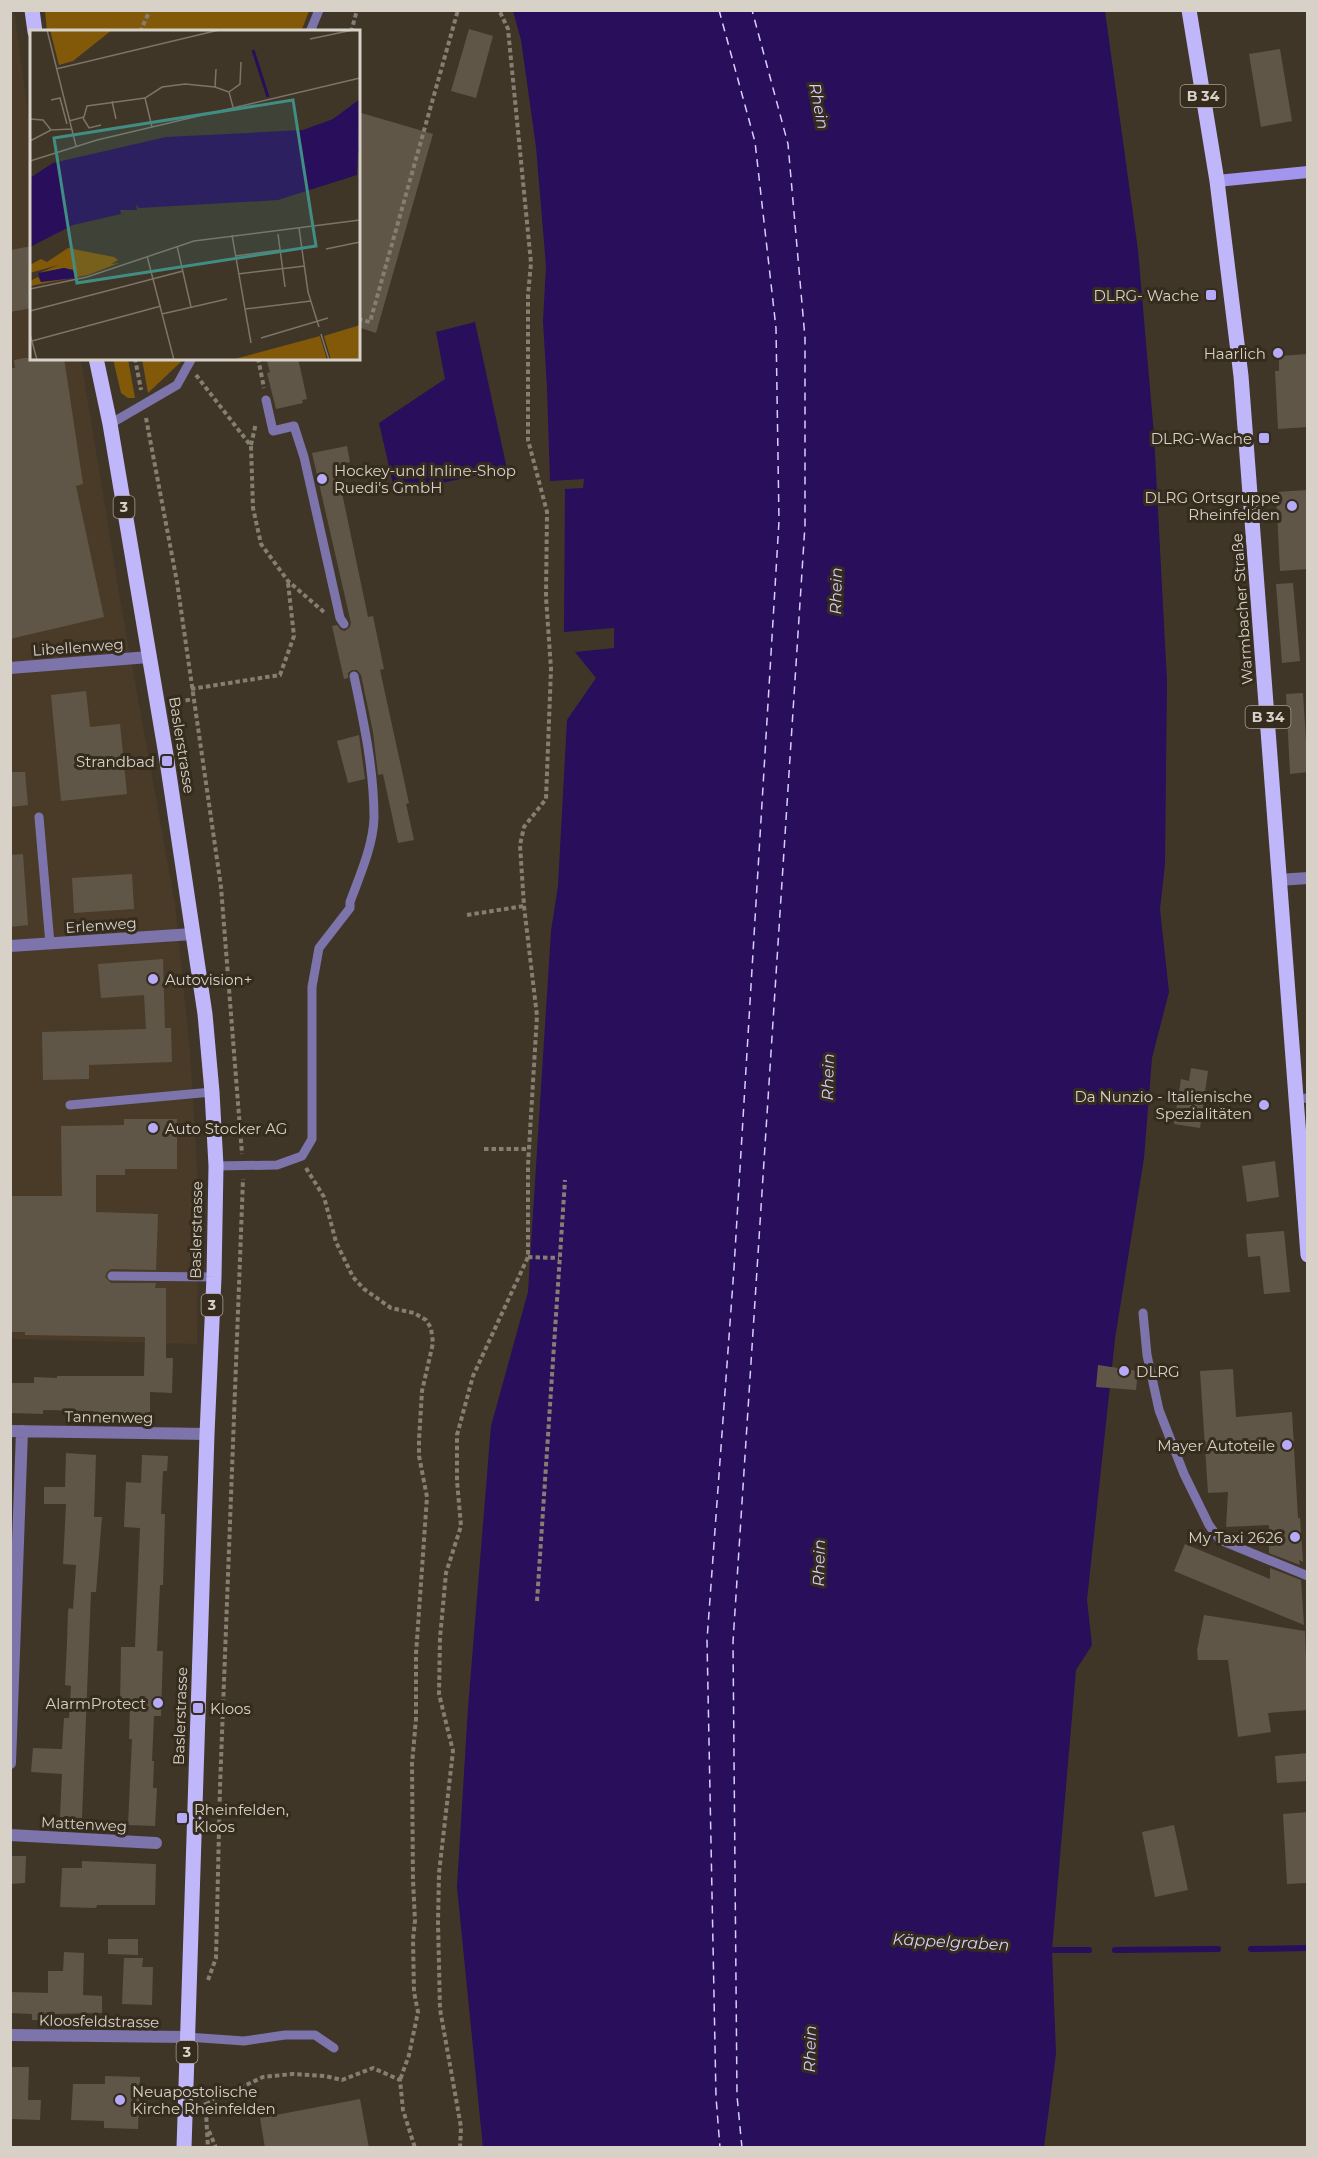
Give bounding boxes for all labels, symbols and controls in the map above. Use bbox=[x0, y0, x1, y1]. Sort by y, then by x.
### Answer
inset map bbox=[30, 30, 360, 360]
water label: Rhein bbox=[805, 81, 833, 131]
road number: B 34 bbox=[1180, 85, 1226, 107]
place label: DLRG- Wache bbox=[1093, 286, 1199, 305]
marker: DLRG- Wache bbox=[1204, 288, 1218, 302]
place label: Haarlich bbox=[1204, 344, 1266, 363]
marker: Haarlich bbox=[1271, 346, 1285, 360]
place label: DLRG-Wache bbox=[1151, 429, 1252, 448]
marker: DLRG-Wache bbox=[1257, 431, 1271, 445]
place label: Hockey-und Inline-Shop Ruedi's GmbH bbox=[334, 461, 516, 497]
marker: Hockey-und Inline-Shop Ruedi's GmbH bbox=[315, 472, 329, 486]
place label: DLRG Ortsgruppe Rheinfelden bbox=[1144, 488, 1280, 524]
road number: 3 bbox=[114, 496, 134, 518]
marker: DLRG Ortsgruppe Rheinfelden bbox=[1285, 499, 1299, 513]
street label: Warmbacher Straße bbox=[1227, 533, 1257, 685]
water label: Rhein bbox=[826, 567, 846, 615]
street label: Libellenweg bbox=[32, 634, 124, 660]
street label: Baslerstrasse bbox=[165, 695, 199, 795]
road number: B 34 bbox=[1246, 706, 1290, 728]
place label: Strandbad bbox=[76, 752, 155, 771]
marker: Strandbad bbox=[160, 754, 174, 768]
street label: Erlenweg bbox=[65, 913, 137, 937]
place label: Autovision+ bbox=[165, 970, 252, 989]
marker: Autovision+ bbox=[146, 972, 160, 986]
water label: Rhein bbox=[818, 1053, 838, 1101]
place label: Da Nunzio - Italienische Spezialitäten bbox=[1074, 1087, 1252, 1123]
marker: Da Nunzio - Italienische Spezialitäten bbox=[1257, 1098, 1271, 1112]
place label: Auto Stocker AG bbox=[165, 1119, 287, 1138]
marker: Auto Stocker AG bbox=[146, 1121, 160, 1135]
street label: Baslerstrasse bbox=[186, 1181, 206, 1279]
road number: 3 bbox=[202, 1294, 222, 1316]
place label: DLRG bbox=[1136, 1362, 1180, 1381]
marker: DLRG bbox=[1117, 1364, 1131, 1378]
street label: Tannenweg bbox=[65, 1407, 153, 1427]
place label: Mayer Autoteile bbox=[1157, 1436, 1275, 1455]
marker: Mayer Autoteile bbox=[1280, 1438, 1294, 1452]
place label: My Taxi 2626 bbox=[1188, 1528, 1283, 1547]
marker: My Taxi 2626 bbox=[1288, 1530, 1302, 1544]
water label: Rhein bbox=[809, 1539, 829, 1587]
street label: Baslerstrasse bbox=[169, 1667, 191, 1765]
place label: AlarmProtect bbox=[45, 1694, 146, 1713]
marker: AlarmProtect bbox=[151, 1696, 165, 1710]
place label: Kloos bbox=[210, 1699, 251, 1718]
marker: Kloos bbox=[191, 1701, 205, 1715]
place label: Rheinfelden, Kloos bbox=[194, 1800, 289, 1836]
marker: Rheinfelden, Kloos bbox=[175, 1811, 189, 1825]
street label: Mattenweg bbox=[40, 1812, 128, 1836]
water label: Käppelgraben bbox=[892, 1929, 1010, 1955]
street label: Kloosfeldstrasse bbox=[39, 2010, 159, 2032]
water label: Rhein bbox=[800, 2025, 820, 2073]
road number: 3 bbox=[176, 2041, 198, 2063]
place label: Neuapostolische Kirche Rheinfelden bbox=[132, 2082, 276, 2118]
marker: Neuapostolische Kirche Rheinfelden bbox=[113, 2093, 127, 2107]

